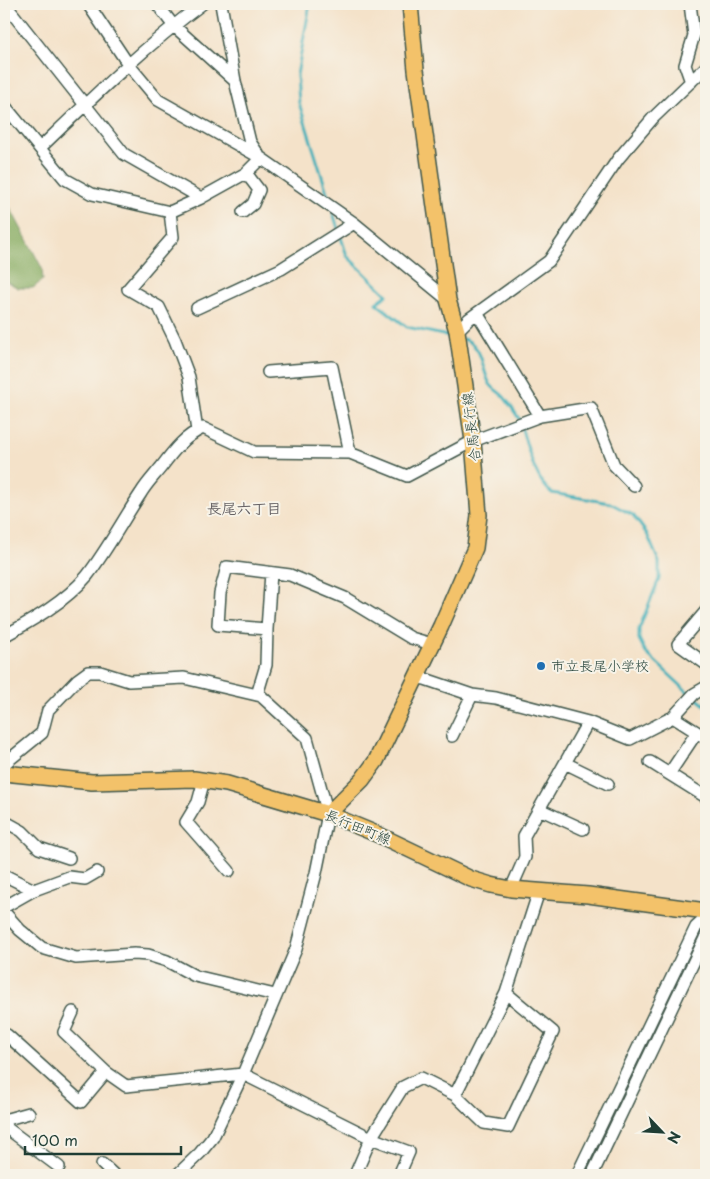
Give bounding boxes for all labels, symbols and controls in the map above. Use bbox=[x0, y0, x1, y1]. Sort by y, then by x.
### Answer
street label: 合馬長行線 bbox=[456, 391, 485, 463]
district label: 長尾六丁目 bbox=[206, 496, 282, 519]
place label: 市立長尾小学校 bbox=[551, 655, 649, 676]
marker: 市立長尾小学校 bbox=[535, 660, 547, 672]
street label: 長行田町線 bbox=[322, 804, 395, 849]
north arrow bbox=[638, 1106, 688, 1156]
scale bar bbox=[25, 1124, 181, 1156]
text: 100 m bbox=[32, 1128, 78, 1151]
text: N bbox=[662, 1128, 686, 1147]

